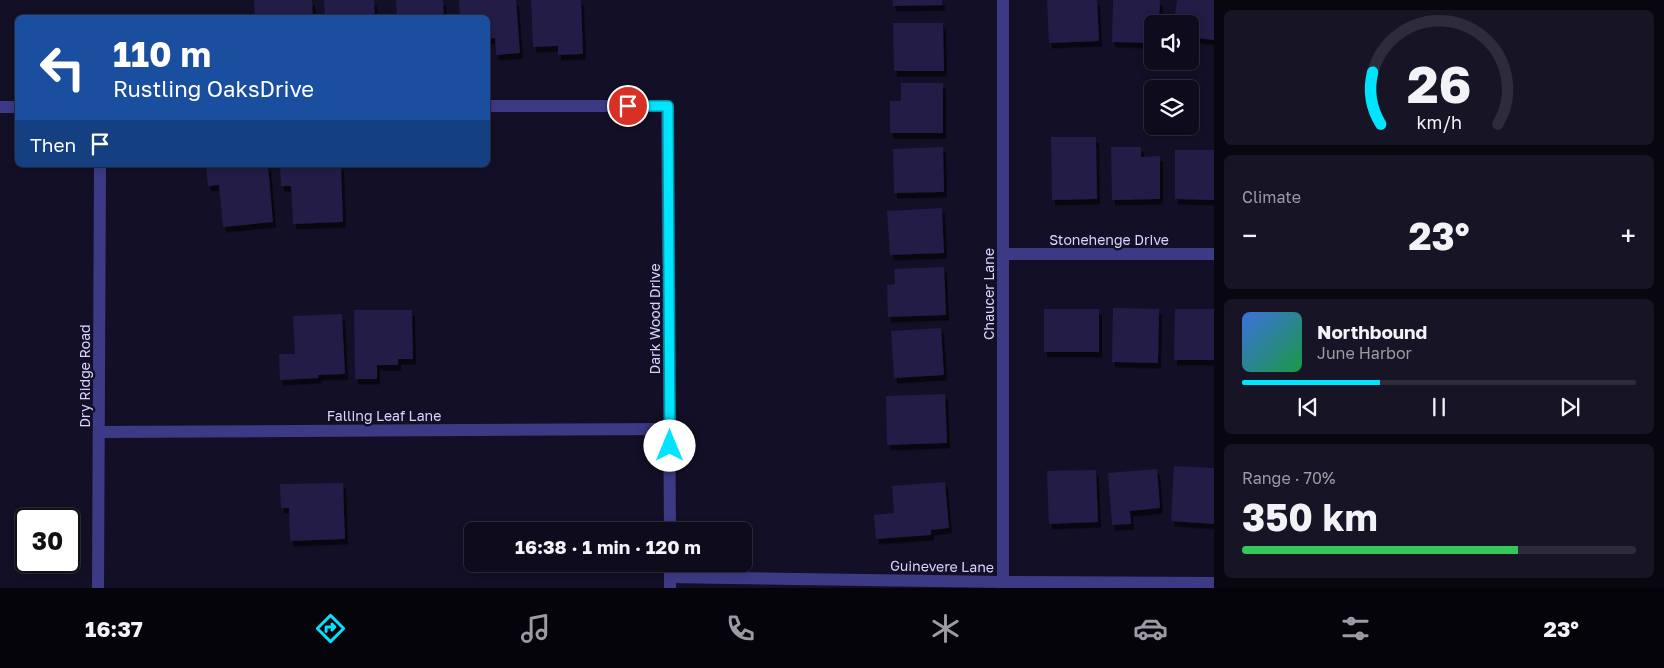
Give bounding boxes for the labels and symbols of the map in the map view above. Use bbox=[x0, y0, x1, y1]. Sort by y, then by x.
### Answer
pin bbox=[607, 85, 649, 127]
street label: Stonehenge Drive bbox=[1049, 231, 1169, 248]
street label: Chaucer Lane bbox=[980, 248, 997, 340]
street label: Dark Wood Drive bbox=[646, 263, 663, 375]
street label: Dry Ridge Road bbox=[76, 324, 93, 428]
street label: Falling Leaf Lane bbox=[327, 407, 441, 424]
position arrow bbox=[643, 419, 695, 471]
speed limit sign: 30 bbox=[15, 508, 80, 573]
street label: Guinevere Lane bbox=[890, 557, 994, 575]

